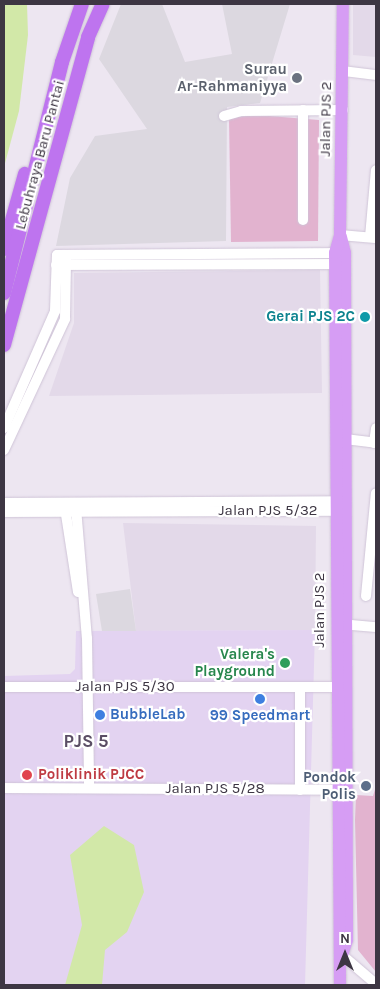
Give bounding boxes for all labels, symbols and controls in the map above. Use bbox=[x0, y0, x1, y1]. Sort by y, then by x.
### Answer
place label: Surau Ar-Rahmaniyya bbox=[177, 60, 287, 95]
marker: Surau Ar-Rahmaniyya bbox=[291, 72, 303, 84]
street label: Lebuhraya Baru Pantai bbox=[11, 78, 69, 232]
street label: Jalan PJS 2 bbox=[316, 81, 336, 157]
place label: Gerai PJS 2C bbox=[266, 308, 355, 326]
marker: Gerai PJS 2C bbox=[359, 311, 371, 323]
street label: Jalan PJS 5/32 bbox=[219, 502, 317, 520]
street label: Jalan PJS 2 bbox=[311, 572, 329, 648]
place label: Valera's Playground bbox=[194, 645, 275, 680]
marker: Valera's Playground bbox=[279, 657, 291, 669]
street label: Jalan PJS 5/30 bbox=[75, 678, 175, 696]
marker: 99 Speedmart bbox=[254, 693, 266, 705]
place label: BubbleLab bbox=[110, 706, 185, 724]
place label: 99 Speedmart bbox=[210, 707, 310, 725]
marker: BubbleLab bbox=[94, 709, 106, 721]
district label: PJS 5 bbox=[64, 730, 108, 752]
place label: Poliklinik PJCC bbox=[38, 766, 144, 784]
marker: Poliklinik PJCC bbox=[20, 768, 34, 782]
place label: Pondok Polis bbox=[303, 768, 356, 803]
street label: Jalan PJS 5/28 bbox=[165, 780, 265, 798]
marker: Pondok Polis bbox=[360, 780, 372, 792]
north arrow bbox=[320, 929, 370, 979]
text: N bbox=[340, 930, 350, 947]

